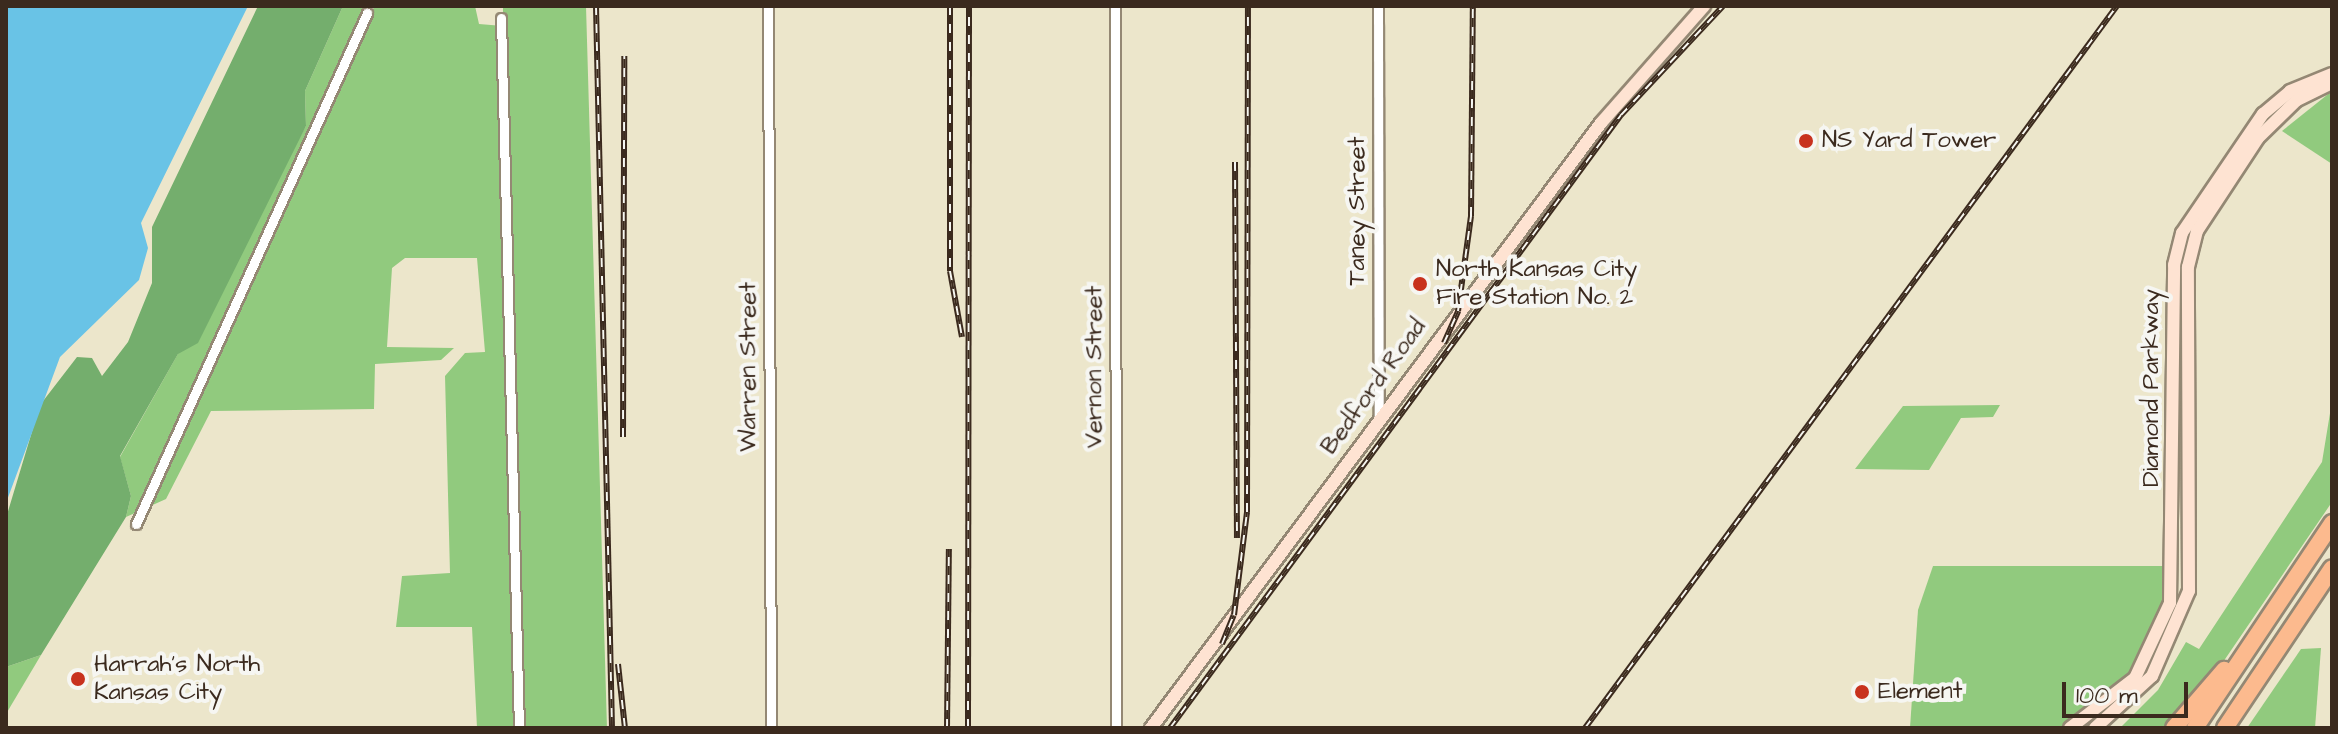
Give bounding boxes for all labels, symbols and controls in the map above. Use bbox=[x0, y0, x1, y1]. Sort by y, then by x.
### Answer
place label: NS Yard Tower bbox=[1822, 127, 1996, 155]
marker: NS Yard Tower bbox=[1797, 132, 1815, 150]
street label: Taney Street bbox=[1344, 137, 1372, 285]
place label: North Kansas City Fire Station No. 2 bbox=[1436, 256, 1637, 312]
marker: North Kansas City Fire Station No. 2 bbox=[1411, 275, 1429, 293]
street label: Warren Street bbox=[735, 282, 763, 452]
street label: Vernon Street bbox=[1081, 286, 1109, 448]
street label: Diamond Parkway bbox=[2138, 289, 2166, 487]
street label: Bedford Road bbox=[1315, 314, 1433, 460]
place label: Harrah's North Kansas City bbox=[94, 651, 260, 707]
scale bar bbox=[2066, 666, 2192, 716]
marker: Harrah's North Kansas City bbox=[69, 670, 87, 688]
place label: Element bbox=[1878, 678, 1962, 706]
text: 100 m bbox=[2076, 679, 2138, 713]
marker: Element bbox=[1853, 683, 1871, 701]

